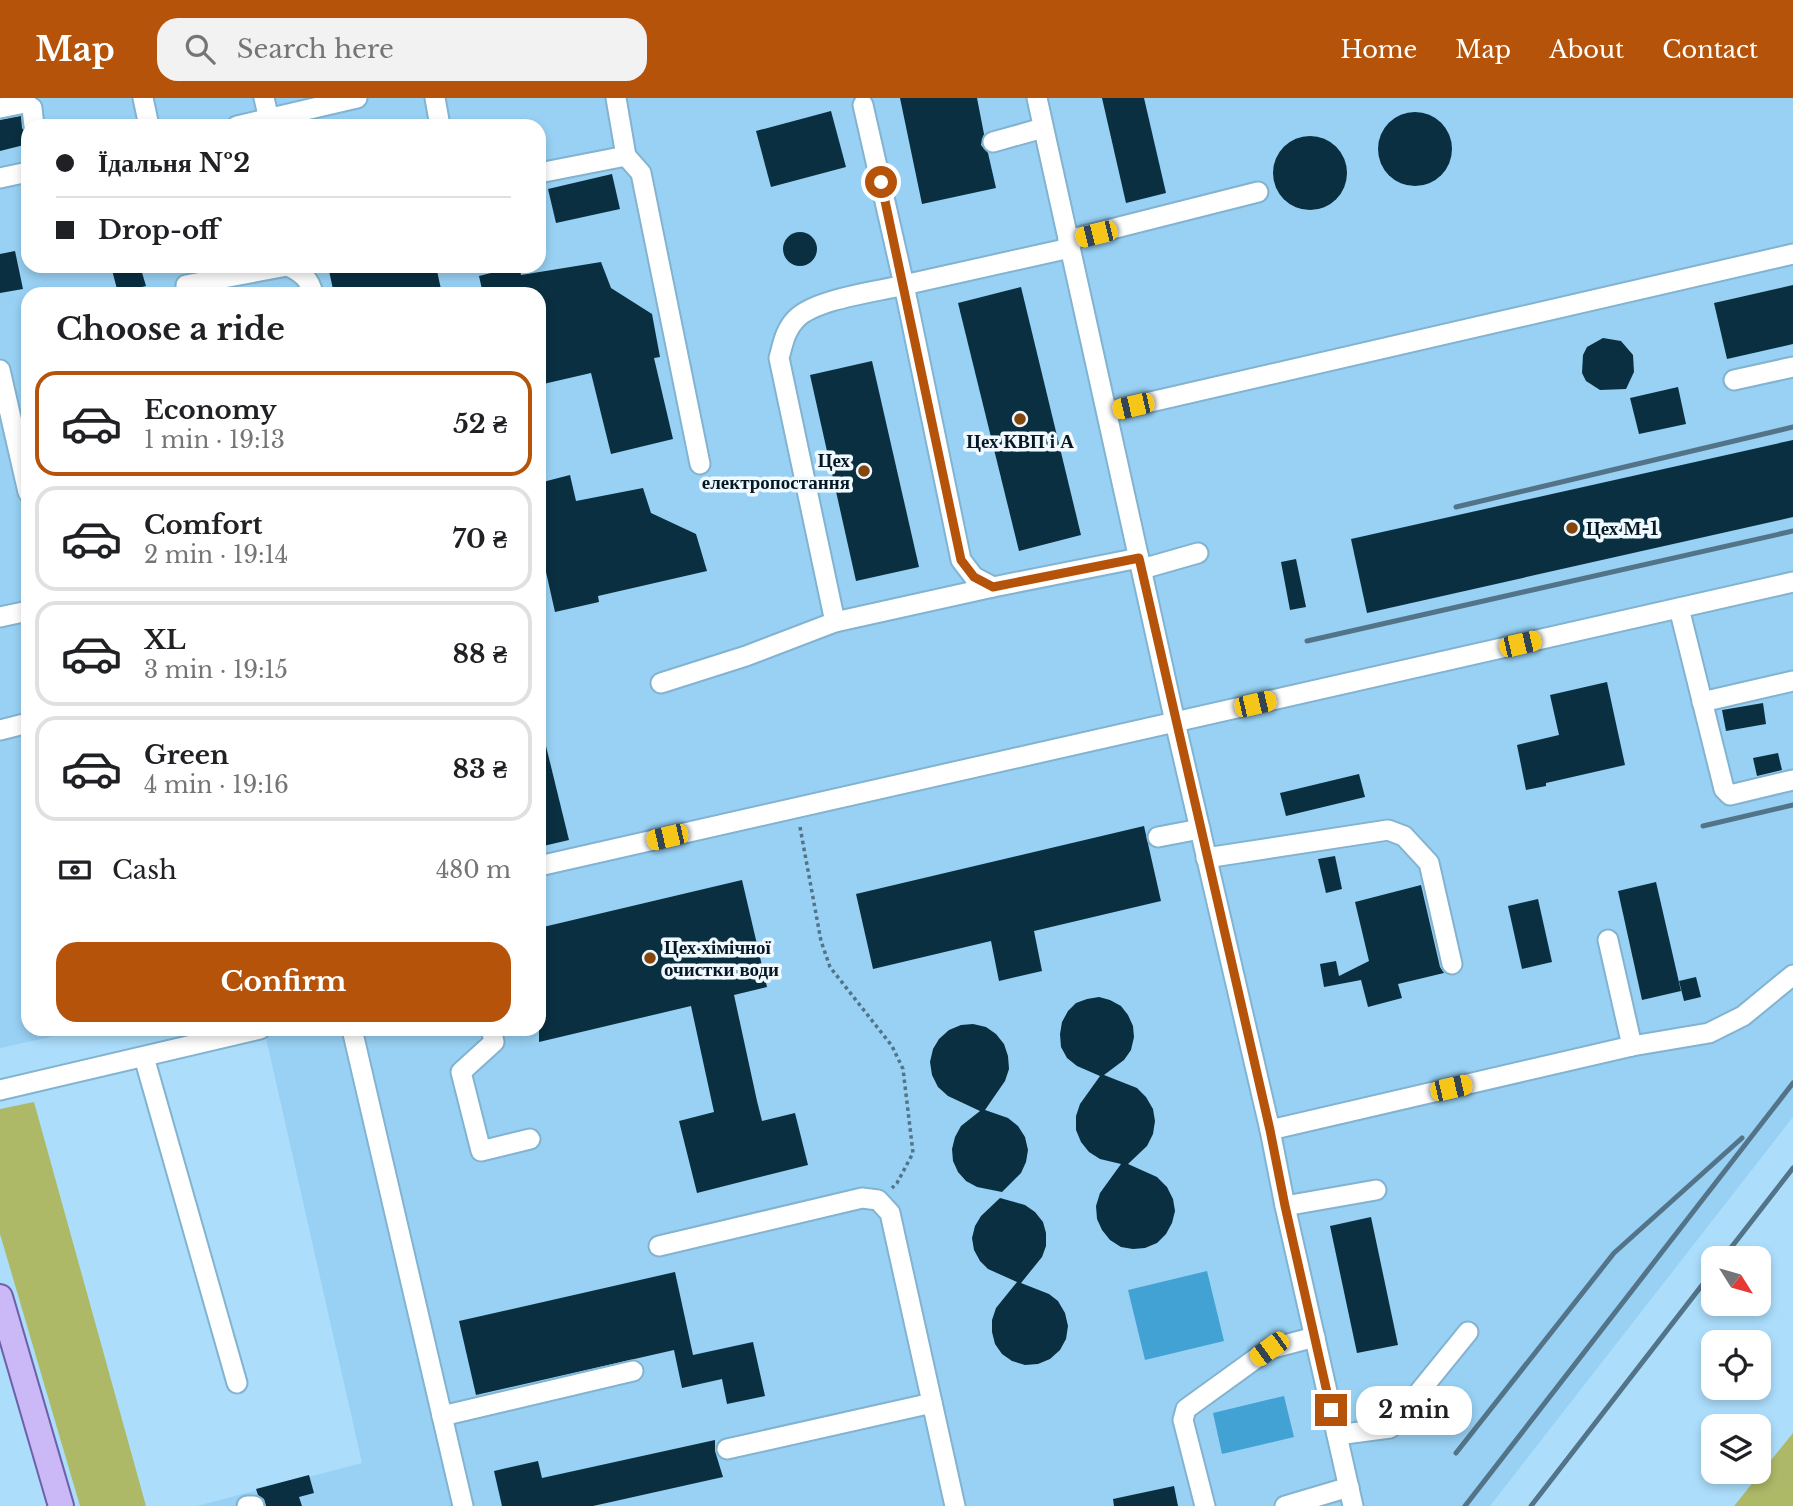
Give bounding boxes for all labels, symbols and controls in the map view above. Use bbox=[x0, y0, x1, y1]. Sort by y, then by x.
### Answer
search box bbox=[157, 18, 647, 81]
text: Map bbox=[35, 29, 115, 70]
icon: search bbox=[181, 30, 219, 68]
text: Search here bbox=[237, 33, 394, 65]
text: Home bbox=[1341, 35, 1417, 64]
text: Map bbox=[1455, 35, 1511, 64]
text: About bbox=[1549, 35, 1624, 64]
text: Contact bbox=[1662, 35, 1758, 64]
text: Їдальня №2 bbox=[98, 147, 250, 179]
route start bbox=[865, 166, 897, 198]
text: Drop-off bbox=[98, 214, 219, 246]
car bbox=[1074, 219, 1119, 249]
text: Choose a ride bbox=[56, 309, 285, 349]
car bbox=[1111, 391, 1156, 421]
icon: car bbox=[60, 392, 123, 455]
text: Economy bbox=[144, 394, 277, 426]
text: 52 ₴ bbox=[453, 408, 507, 440]
marker: Цех КВП і А bbox=[1012, 411, 1028, 427]
text: 1 min · 19:13 bbox=[144, 426, 285, 454]
place label: Цех КВП і А bbox=[966, 430, 1074, 453]
place label: Цех електропостання bbox=[702, 449, 850, 494]
marker: Цех електропостання bbox=[856, 463, 872, 479]
icon: car bbox=[60, 507, 123, 570]
text: Comfort bbox=[144, 509, 262, 541]
place label: Цех М-1 bbox=[1586, 517, 1658, 540]
marker: Цех М-1 bbox=[1564, 520, 1580, 536]
text: 70 ₴ bbox=[453, 523, 507, 555]
text: 2 min · 19:14 bbox=[144, 541, 288, 569]
icon: car bbox=[60, 622, 123, 685]
text: XL bbox=[144, 624, 186, 656]
car bbox=[1498, 629, 1543, 659]
text: 88 ₴ bbox=[453, 638, 507, 670]
text: 3 min · 19:15 bbox=[144, 656, 288, 684]
car bbox=[1233, 689, 1278, 719]
icon: car bbox=[60, 737, 123, 800]
text: Green bbox=[144, 739, 229, 771]
text: 83 ₴ bbox=[453, 753, 507, 785]
text: 4 min · 19:16 bbox=[144, 771, 289, 799]
car bbox=[645, 822, 690, 852]
icon: cash bbox=[56, 851, 94, 889]
text: Cash bbox=[112, 854, 177, 886]
text: 480 m bbox=[436, 856, 511, 884]
place label: Цех хімічної очистки води bbox=[664, 936, 779, 981]
button: Confirm bbox=[56, 942, 511, 1022]
marker: Цех хімічної очистки води bbox=[642, 950, 658, 966]
car bbox=[1429, 1073, 1474, 1103]
north arrow bbox=[1701, 1246, 1771, 1316]
map controls bbox=[1701, 1246, 1771, 1484]
car bbox=[1246, 1328, 1293, 1370]
button: locate bbox=[1701, 1330, 1771, 1400]
callout: 2 min bbox=[1356, 1386, 1471, 1434]
route end bbox=[1315, 1394, 1347, 1426]
text: 2 min bbox=[1378, 1396, 1450, 1424]
button: layers bbox=[1701, 1414, 1771, 1484]

